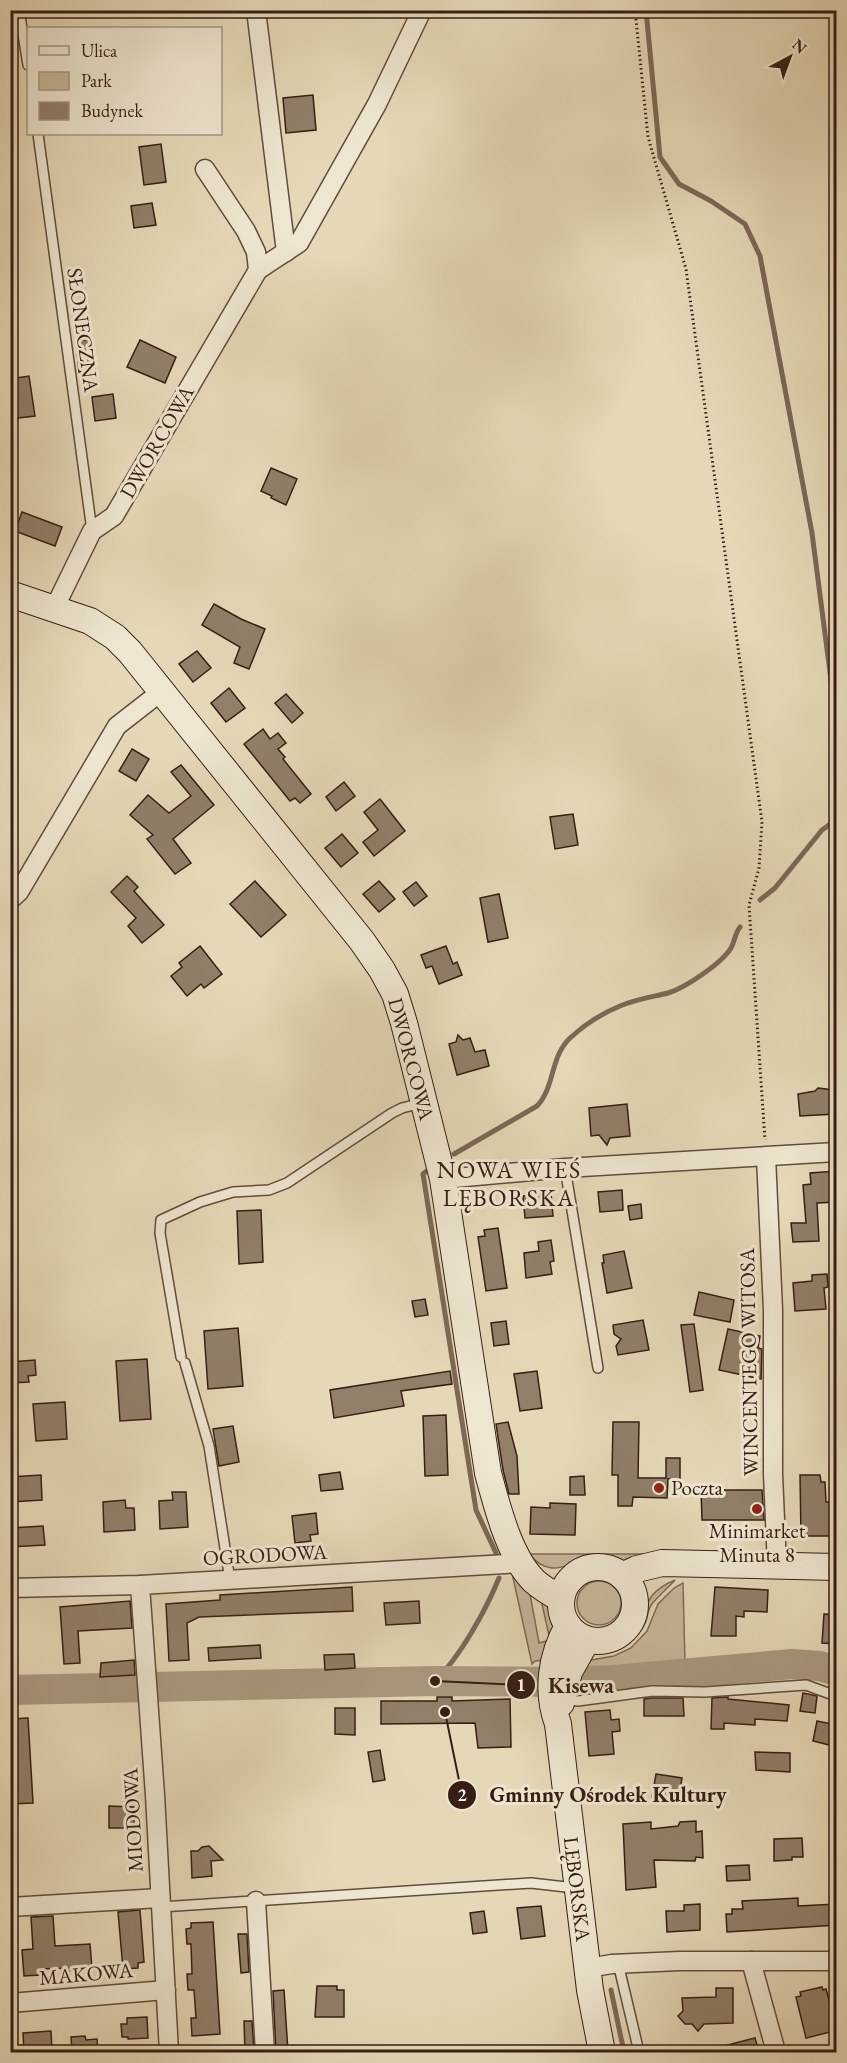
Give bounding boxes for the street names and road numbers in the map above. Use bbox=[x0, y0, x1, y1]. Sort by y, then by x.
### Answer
street label: SŁONECZNA bbox=[61, 266, 106, 394]
street label: DWORCOWA bbox=[113, 380, 200, 503]
street label: DWORCOWA bbox=[382, 995, 441, 1124]
street label: WINCENTEGO WITOSA bbox=[733, 1247, 764, 1476]
street label: OGRODOWA bbox=[202, 1538, 328, 1571]
street label: MIODOWA bbox=[116, 1767, 149, 1873]
street label: LĘBORSKA bbox=[558, 1835, 597, 1943]
street label: MAKOWA bbox=[38, 1956, 134, 1991]

